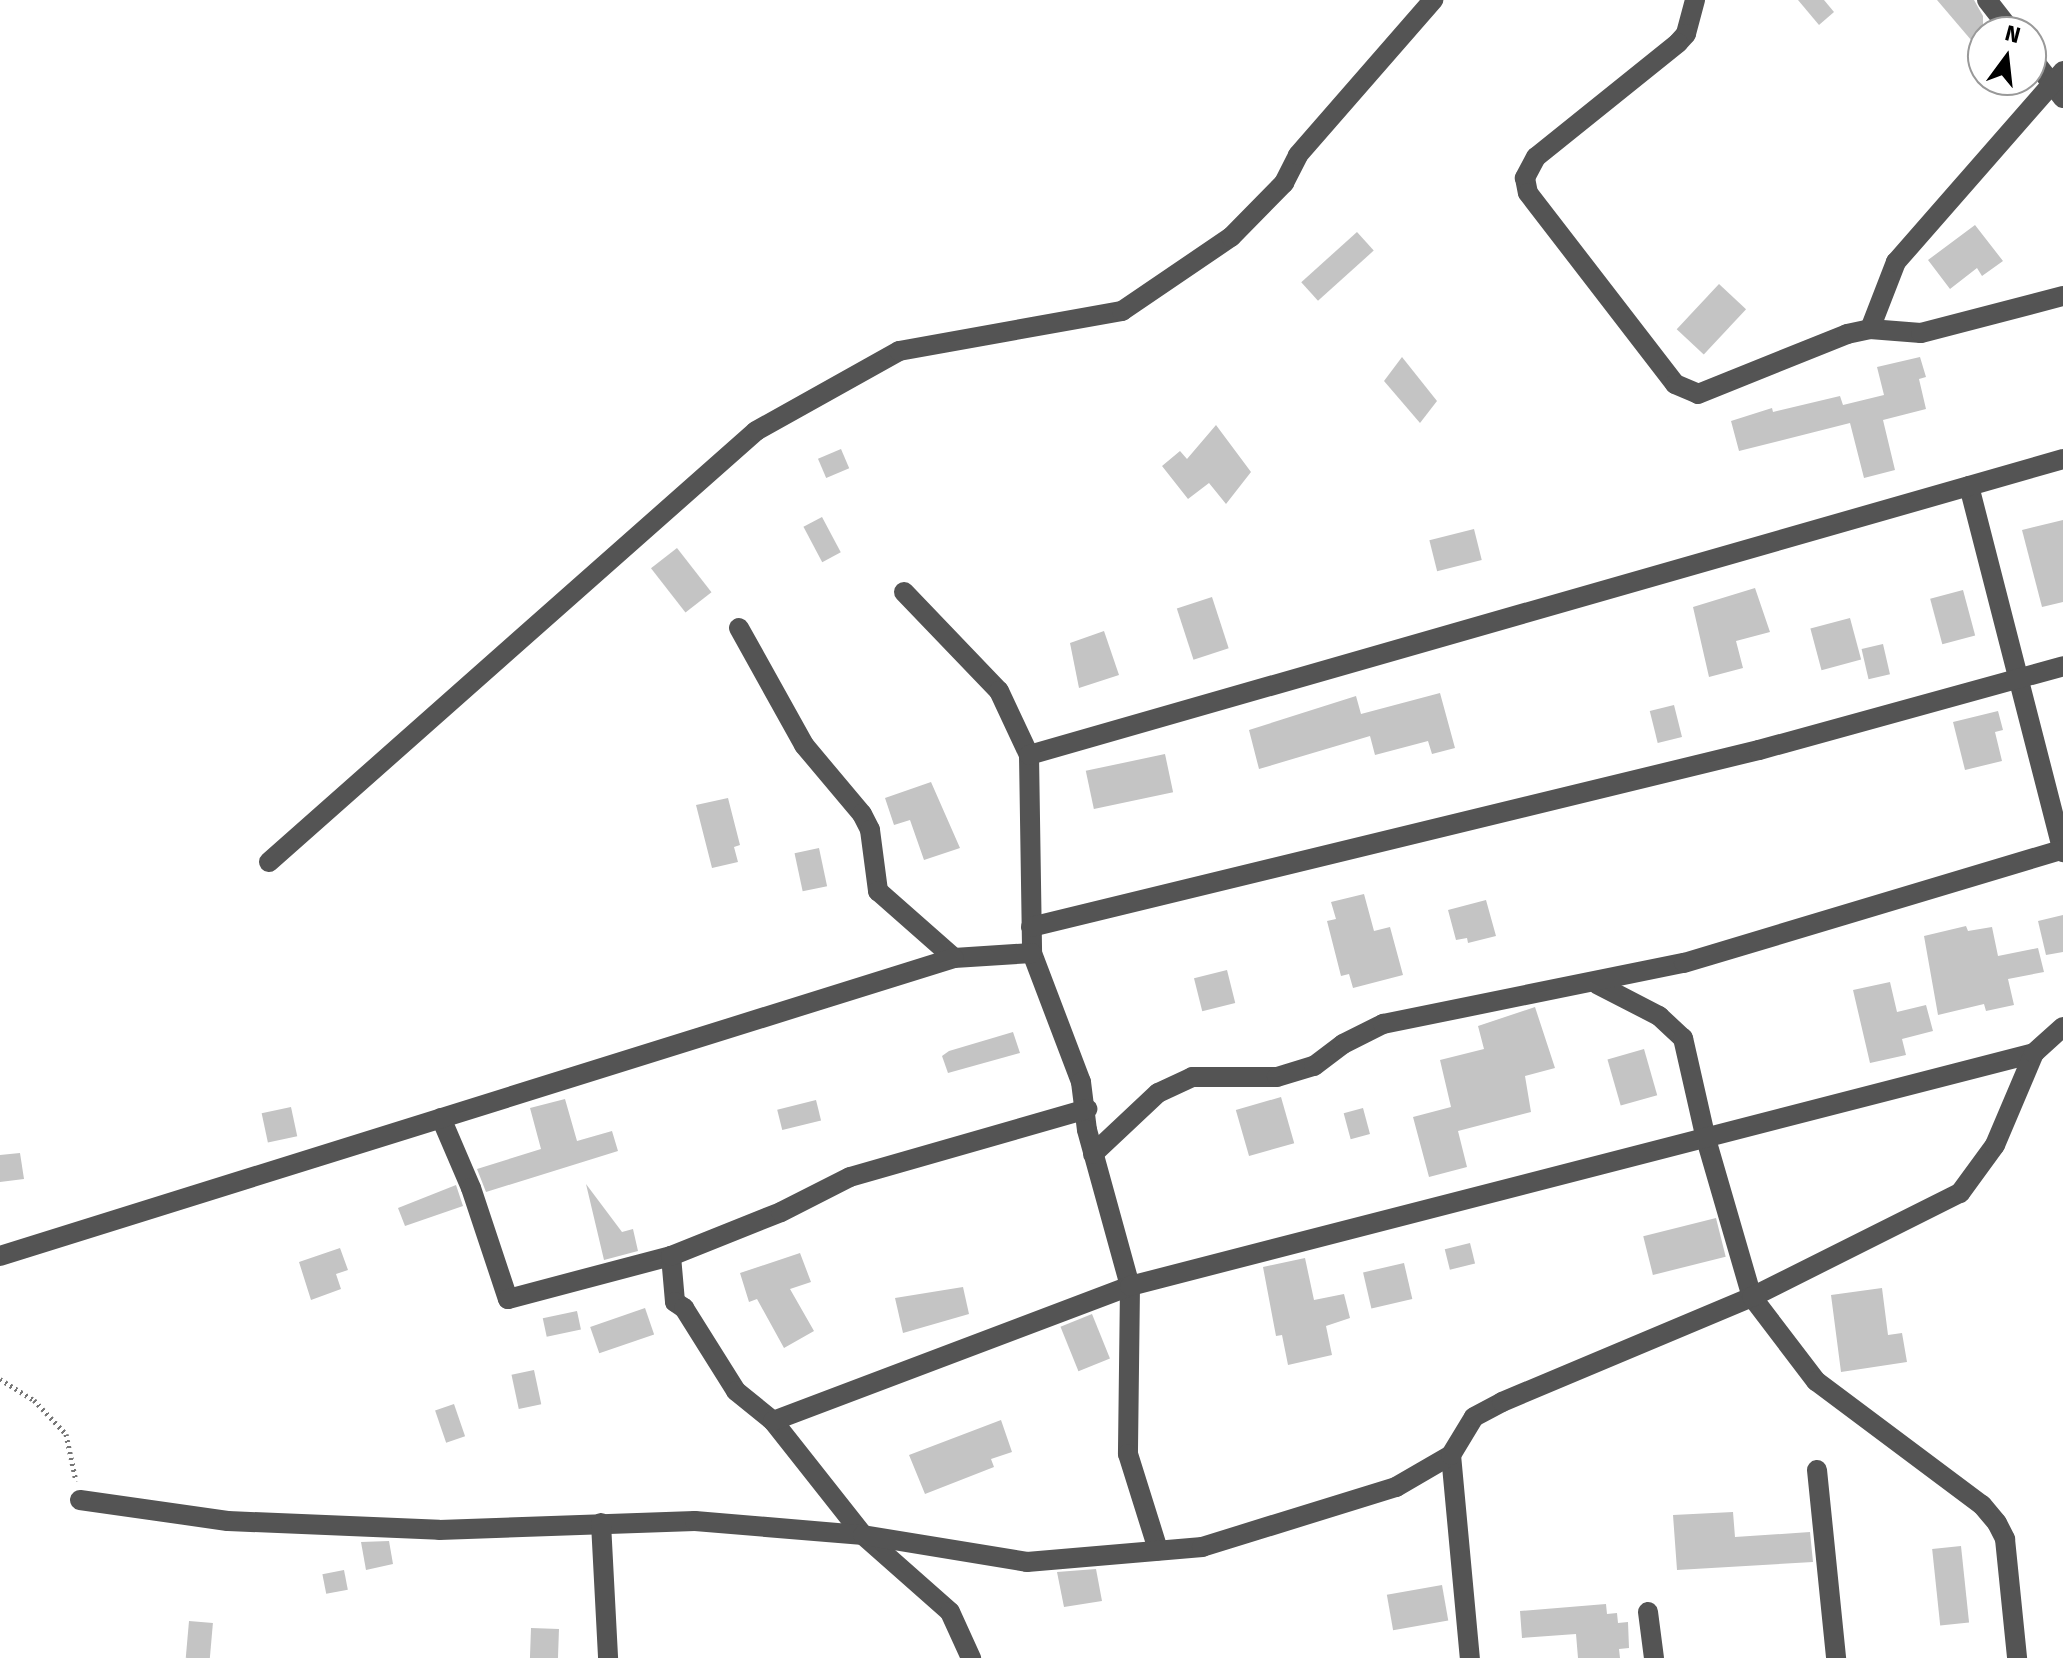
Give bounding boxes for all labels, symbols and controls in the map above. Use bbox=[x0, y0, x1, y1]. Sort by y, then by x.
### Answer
north arrow bbox=[1967, 16, 2047, 96]
text: N bbox=[2002, 19, 2023, 49]

